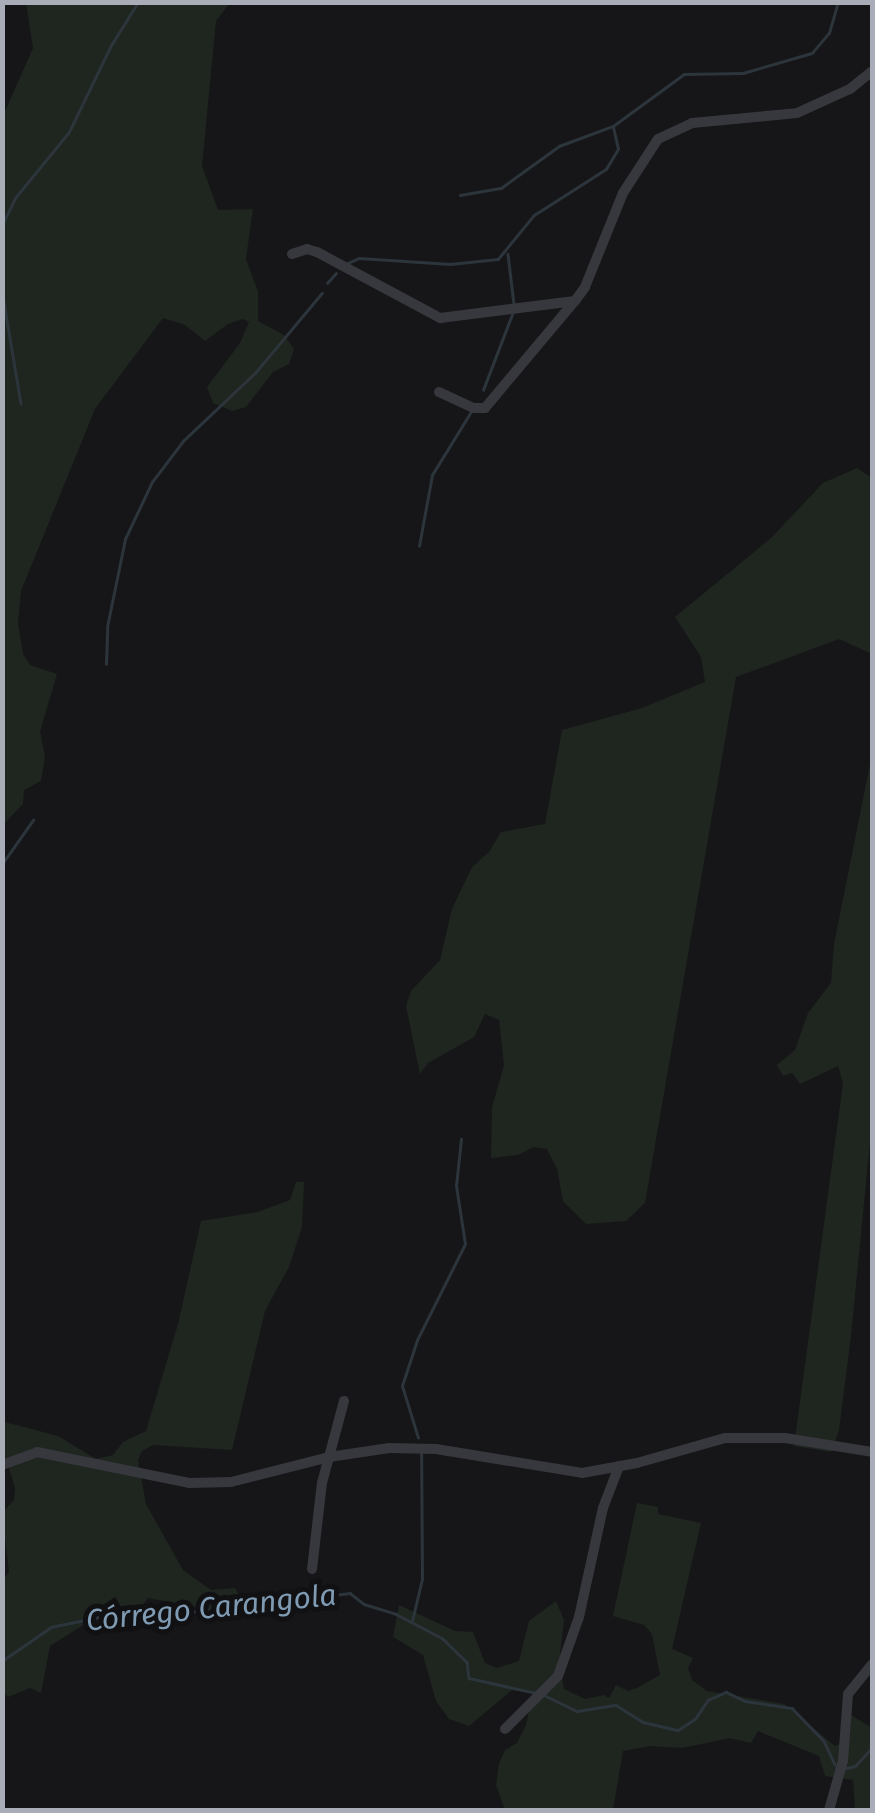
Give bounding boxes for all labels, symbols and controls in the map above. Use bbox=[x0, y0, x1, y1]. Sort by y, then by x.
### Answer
water label: Córrego Carangola bbox=[84, 1577, 338, 1639]

